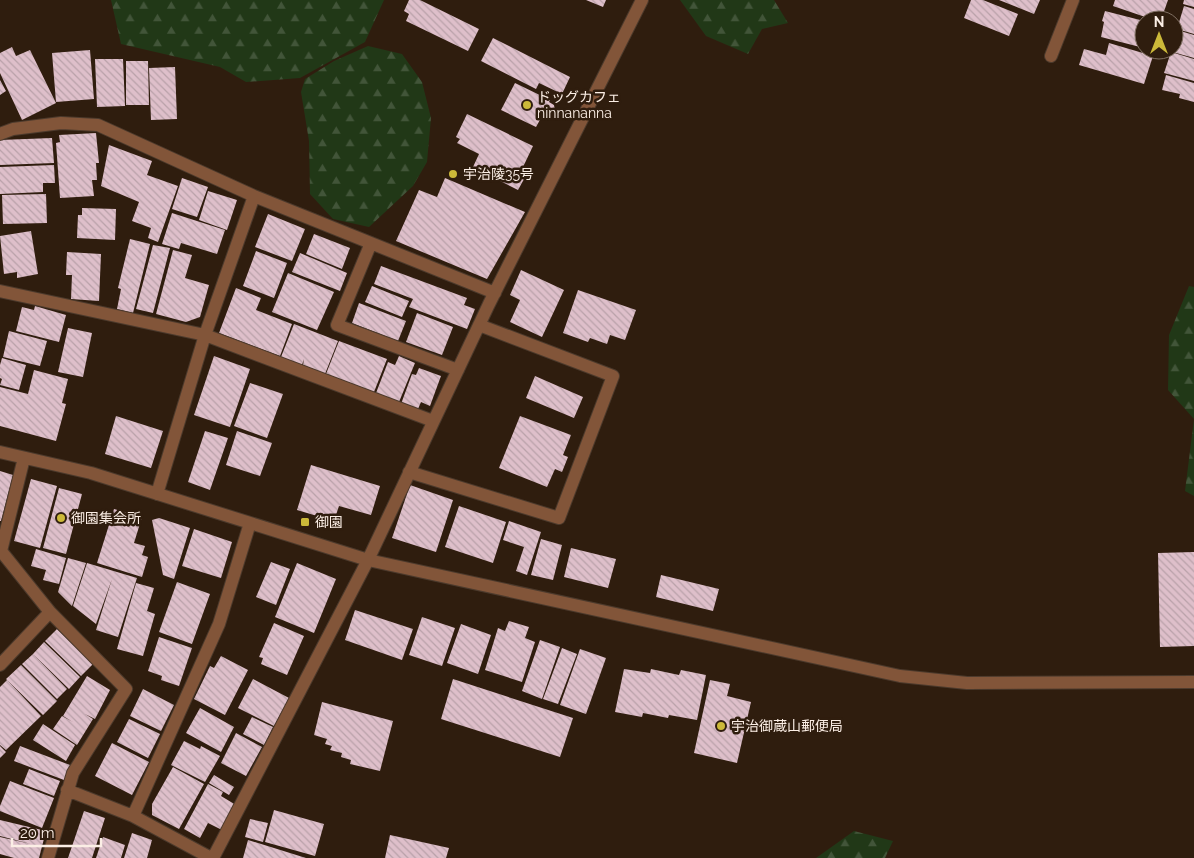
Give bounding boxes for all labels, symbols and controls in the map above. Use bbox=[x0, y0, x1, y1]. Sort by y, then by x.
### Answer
north arrow bbox=[1134, 10, 1184, 60]
text: N bbox=[1154, 14, 1164, 30]
place label: ドッグカフェ ninnananna bbox=[537, 89, 621, 121]
marker: ドッグカフェ ninnananna bbox=[521, 99, 533, 111]
place label: 宇治陵35号 bbox=[463, 166, 534, 182]
marker: 宇治陵35号 bbox=[447, 168, 459, 180]
place label: 御園集会所 bbox=[71, 510, 141, 526]
marker: 御園集会所 bbox=[55, 512, 67, 524]
place label: 御園 bbox=[315, 514, 343, 530]
marker: 御園 bbox=[299, 516, 311, 528]
place label: 宇治御蔵山郵便局 bbox=[731, 718, 843, 734]
marker: 宇治御蔵山郵便局 bbox=[715, 720, 727, 732]
scale bar bbox=[12, 816, 101, 848]
text: 20 m bbox=[20, 824, 55, 842]

